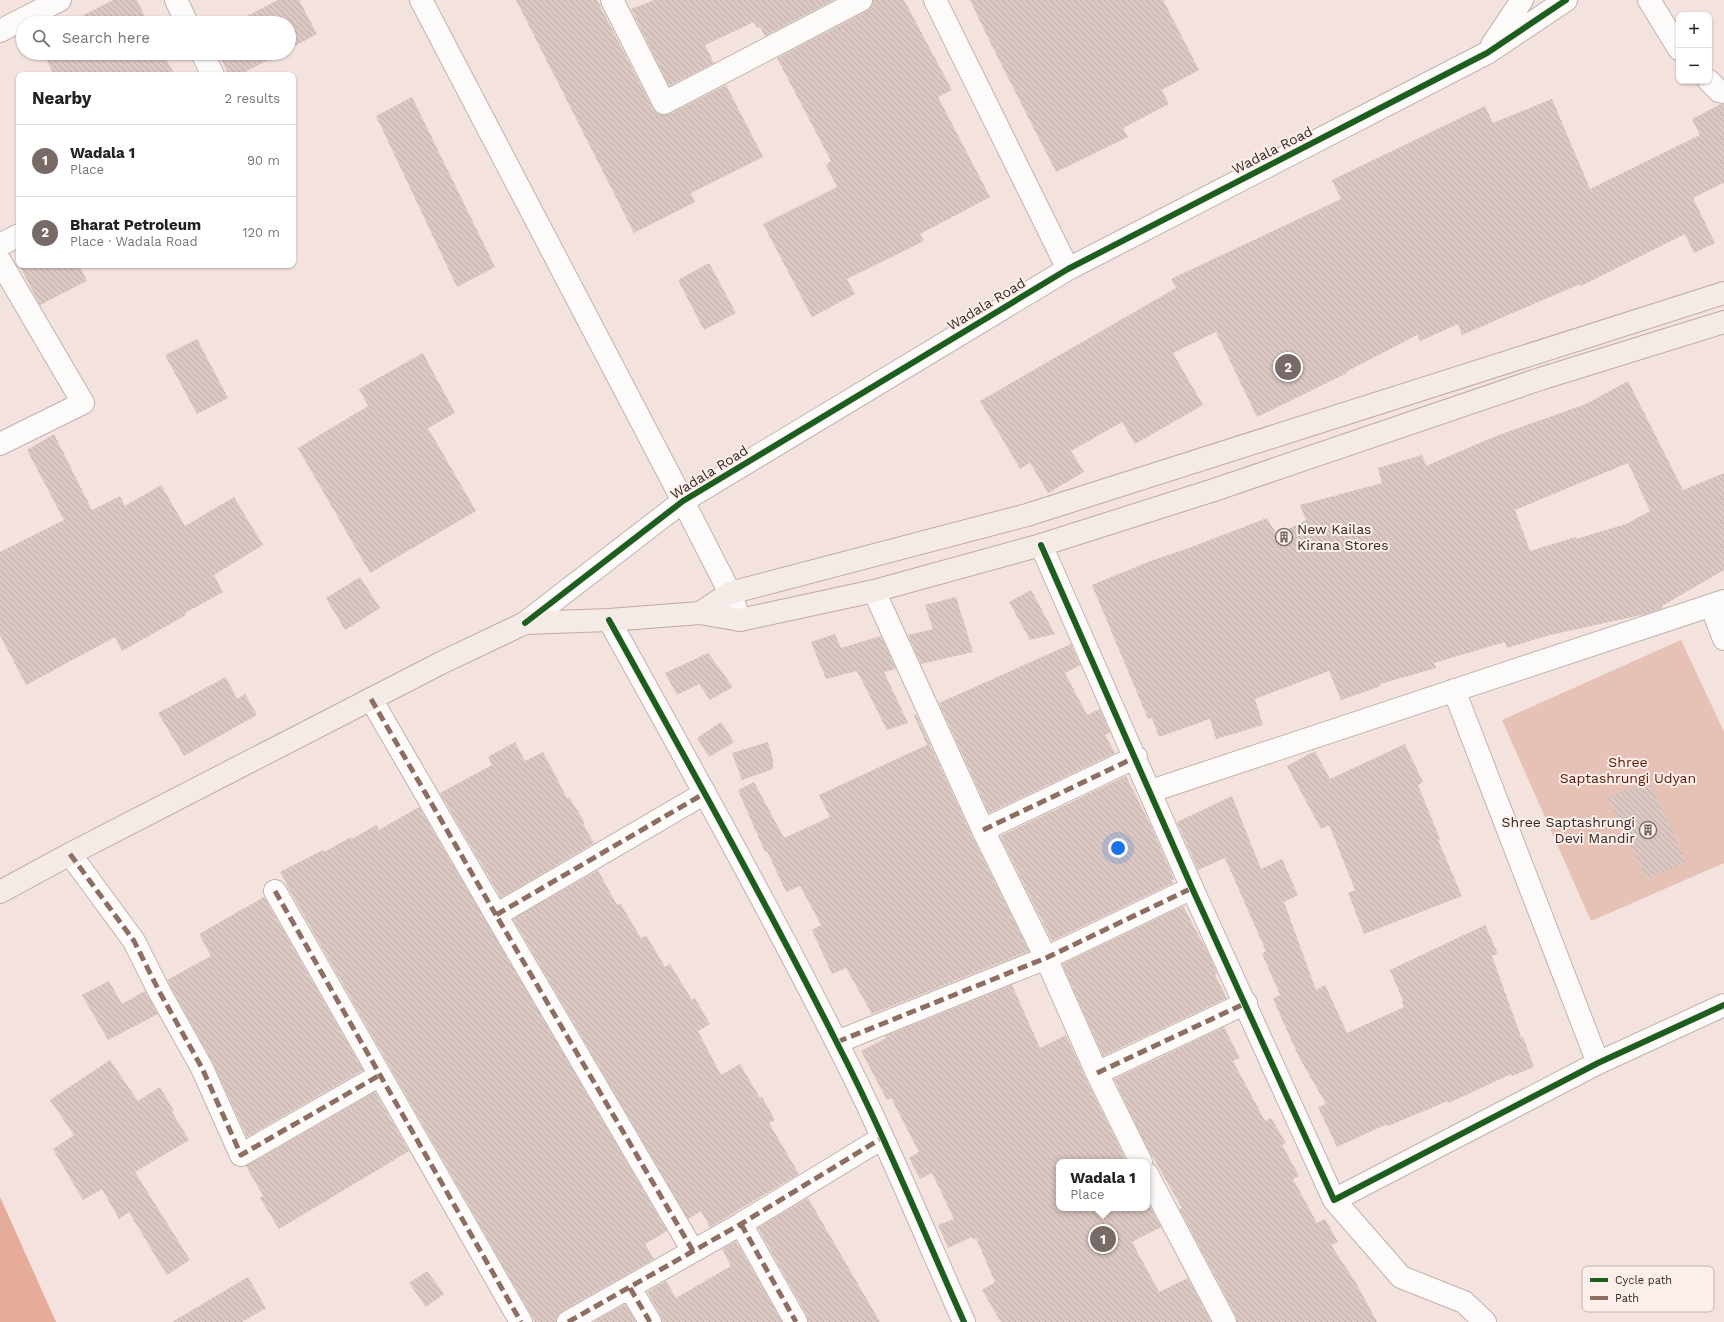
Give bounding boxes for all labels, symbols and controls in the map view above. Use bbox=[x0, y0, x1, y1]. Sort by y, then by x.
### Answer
map controls bbox=[1676, 12, 1712, 84]
button: + bbox=[1676, 12, 1712, 48]
search box bbox=[16, 16, 296, 60]
icon: search bbox=[30, 27, 52, 49]
text: Search here bbox=[62, 29, 150, 47]
button: − bbox=[1676, 48, 1712, 84]
text: Nearby bbox=[32, 88, 91, 108]
text: 2 results bbox=[225, 91, 280, 106]
street label: Wadala Road bbox=[1229, 123, 1315, 177]
text: Wadala 1 bbox=[70, 144, 135, 162]
text: 1 bbox=[42, 153, 48, 168]
text: 90 m bbox=[247, 153, 280, 168]
text: Place bbox=[70, 162, 104, 177]
text: Bharat Petroleum bbox=[70, 216, 201, 234]
text: 2 bbox=[41, 225, 49, 240]
text: 120 m bbox=[242, 225, 280, 240]
text: Place · Wadala Road bbox=[70, 234, 198, 249]
street label: Wadala Road bbox=[944, 274, 1028, 334]
pin: 2 bbox=[1275, 352, 1301, 382]
street label: Wadala Road bbox=[667, 442, 751, 502]
place label: New Kailas Kirana Stores bbox=[1297, 521, 1389, 553]
building icon: New Kailas Kirana Stores bbox=[1274, 527, 1294, 547]
park label: Shree Saptashrungi Udyan bbox=[1560, 754, 1696, 786]
place label: Shree Saptashrungi Devi Mandir bbox=[1502, 814, 1635, 846]
building icon: Shree Saptashrungi Devi Mandir bbox=[1638, 820, 1658, 840]
your location bbox=[1108, 838, 1128, 858]
popup bbox=[1056, 1159, 1150, 1211]
text: Wadala 1 bbox=[1070, 1169, 1136, 1187]
text: Place bbox=[1070, 1187, 1104, 1202]
pin: 1 bbox=[1090, 1224, 1116, 1254]
legend bbox=[1582, 1266, 1714, 1312]
text: Cycle path bbox=[1615, 1274, 1672, 1287]
text: Path bbox=[1615, 1292, 1639, 1305]

